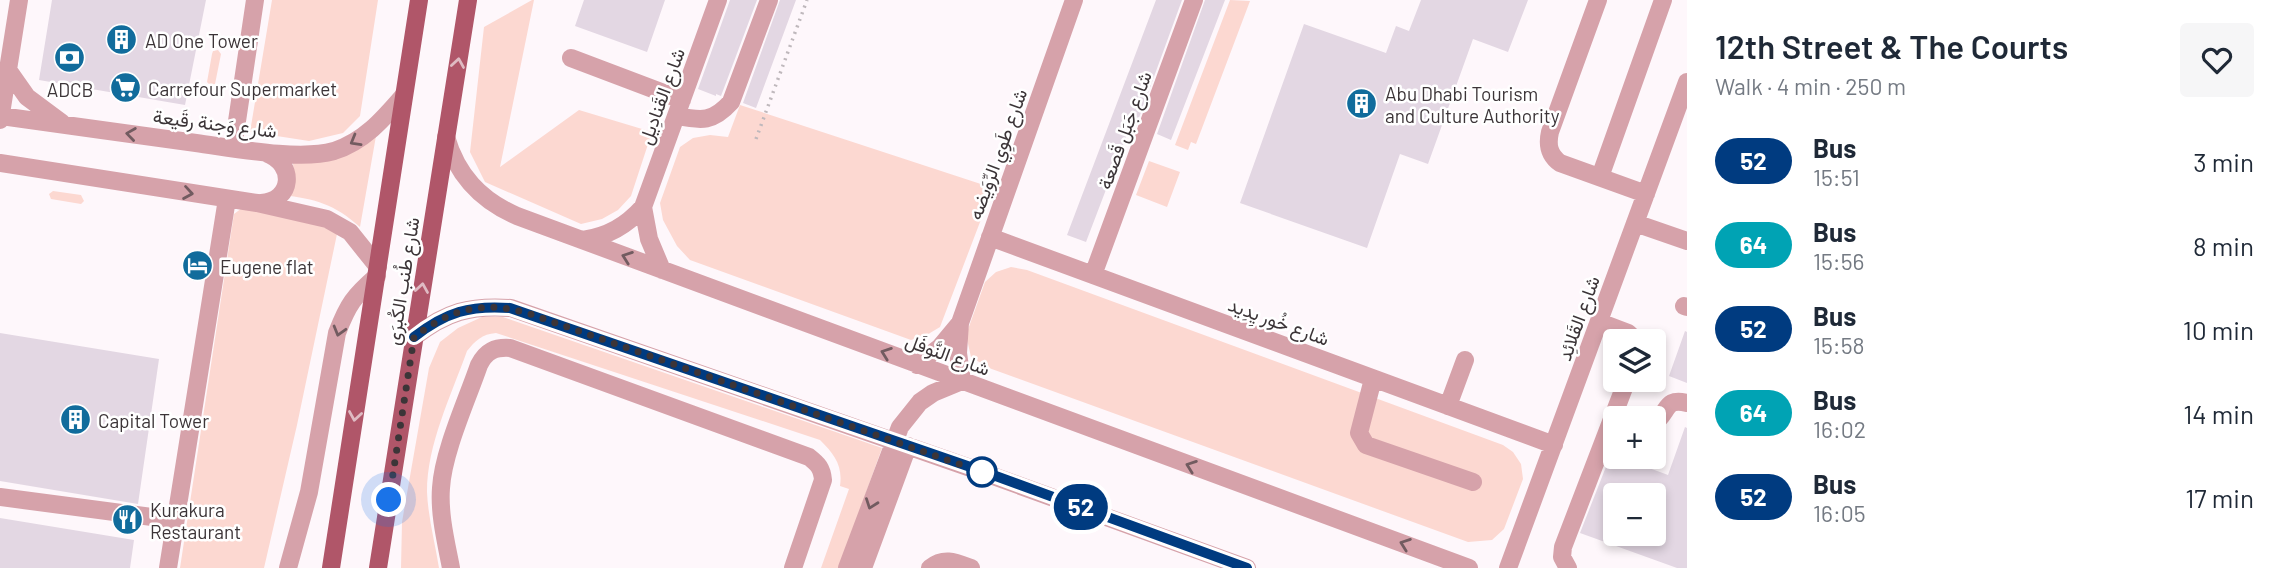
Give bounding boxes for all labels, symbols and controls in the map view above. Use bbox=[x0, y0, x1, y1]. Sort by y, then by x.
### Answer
building icon: AD One Tower bbox=[105, 23, 139, 57]
button: heart bbox=[2180, 23, 2254, 97]
text: 12th Street & The Courts bbox=[1715, 26, 2068, 66]
place label: AD One Tower bbox=[145, 29, 258, 52]
bank icon: ADCB bbox=[53, 41, 87, 75]
street label: شارع القَنادِيل bbox=[633, 45, 691, 148]
one-way arrow bbox=[450, 57, 465, 69]
street label: شارع جَبَل قَصعة bbox=[1092, 68, 1158, 193]
supermarket icon: Carrefour Supermarket bbox=[108, 71, 142, 105]
text: Walk · 4 min · 250 m bbox=[1715, 72, 1906, 100]
place label: Carrefour Supermarket bbox=[148, 77, 337, 100]
place label: ADCB bbox=[47, 78, 93, 101]
place label: Abu Dhabi Tourism and Culture Authority bbox=[1385, 82, 1560, 127]
street label: شارع طَوِي الرِّوَيضه bbox=[963, 85, 1036, 224]
building icon: Abu Dhabi Tourism and Culture Authority bbox=[1345, 87, 1379, 121]
street label: شارع وَجنة رقَيعة bbox=[151, 104, 278, 144]
one-way arrow bbox=[125, 127, 137, 142]
text: Bus bbox=[1813, 132, 1856, 163]
one-way arrow bbox=[349, 133, 362, 146]
text: 52 bbox=[1740, 146, 1767, 175]
text: 3 min bbox=[2193, 146, 2254, 177]
text: 15:51 bbox=[1813, 163, 1860, 191]
one-way arrow bbox=[183, 185, 194, 200]
street label: شارع طُنب الكُبرَى bbox=[381, 215, 425, 347]
text: Bus bbox=[1813, 216, 1856, 247]
text: 64 bbox=[1740, 230, 1767, 259]
text: 8 min bbox=[2193, 230, 2254, 261]
text: 15:56 bbox=[1813, 247, 1864, 275]
hotel icon: Eugene flat bbox=[180, 249, 214, 283]
one-way arrow bbox=[621, 251, 633, 265]
place label: Eugene flat bbox=[220, 255, 314, 278]
street label: شارع القَلائِد bbox=[1552, 272, 1606, 364]
one-way arrow bbox=[414, 282, 429, 294]
street label: شارع خُور يِدِيد bbox=[1224, 292, 1333, 354]
text: Bus bbox=[1813, 300, 1856, 331]
text: 52 bbox=[1740, 314, 1767, 343]
text: 10 min bbox=[2183, 314, 2254, 345]
one-way arrow bbox=[333, 325, 347, 337]
street label: شارع النَّوفَل bbox=[902, 328, 993, 382]
map controls bbox=[1603, 329, 1666, 546]
button: layers bbox=[1603, 329, 1666, 392]
text: 15:58 bbox=[1813, 331, 1864, 359]
one-way arrow bbox=[880, 347, 892, 361]
text: Bus bbox=[1813, 384, 1856, 415]
text: 64 bbox=[1740, 398, 1767, 427]
text: 14 min bbox=[2183, 398, 2254, 429]
building icon: Capital Tower bbox=[58, 403, 92, 437]
button: + bbox=[1603, 406, 1666, 469]
place label: Capital Tower bbox=[98, 409, 209, 432]
one-way arrow bbox=[348, 411, 363, 422]
text: 16:02 bbox=[1813, 415, 1866, 443]
unlabelled marker bbox=[967, 457, 997, 487]
one-way arrow bbox=[1186, 460, 1198, 474]
text: Bus bbox=[1813, 468, 1856, 499]
your location bbox=[371, 482, 406, 517]
text: 52 bbox=[1740, 482, 1767, 511]
text: 17 min bbox=[2185, 482, 2254, 513]
button: − bbox=[1603, 483, 1666, 546]
line badge: 52 bbox=[1050, 484, 1112, 530]
text: 52 bbox=[1068, 492, 1094, 521]
place label: Kurakura Restaurant bbox=[150, 498, 241, 543]
one-way arrow bbox=[865, 498, 879, 510]
text: 16:05 bbox=[1813, 499, 1866, 527]
restaurant icon: Kurakura Restaurant bbox=[110, 503, 144, 537]
one-way arrow bbox=[1399, 539, 1411, 553]

